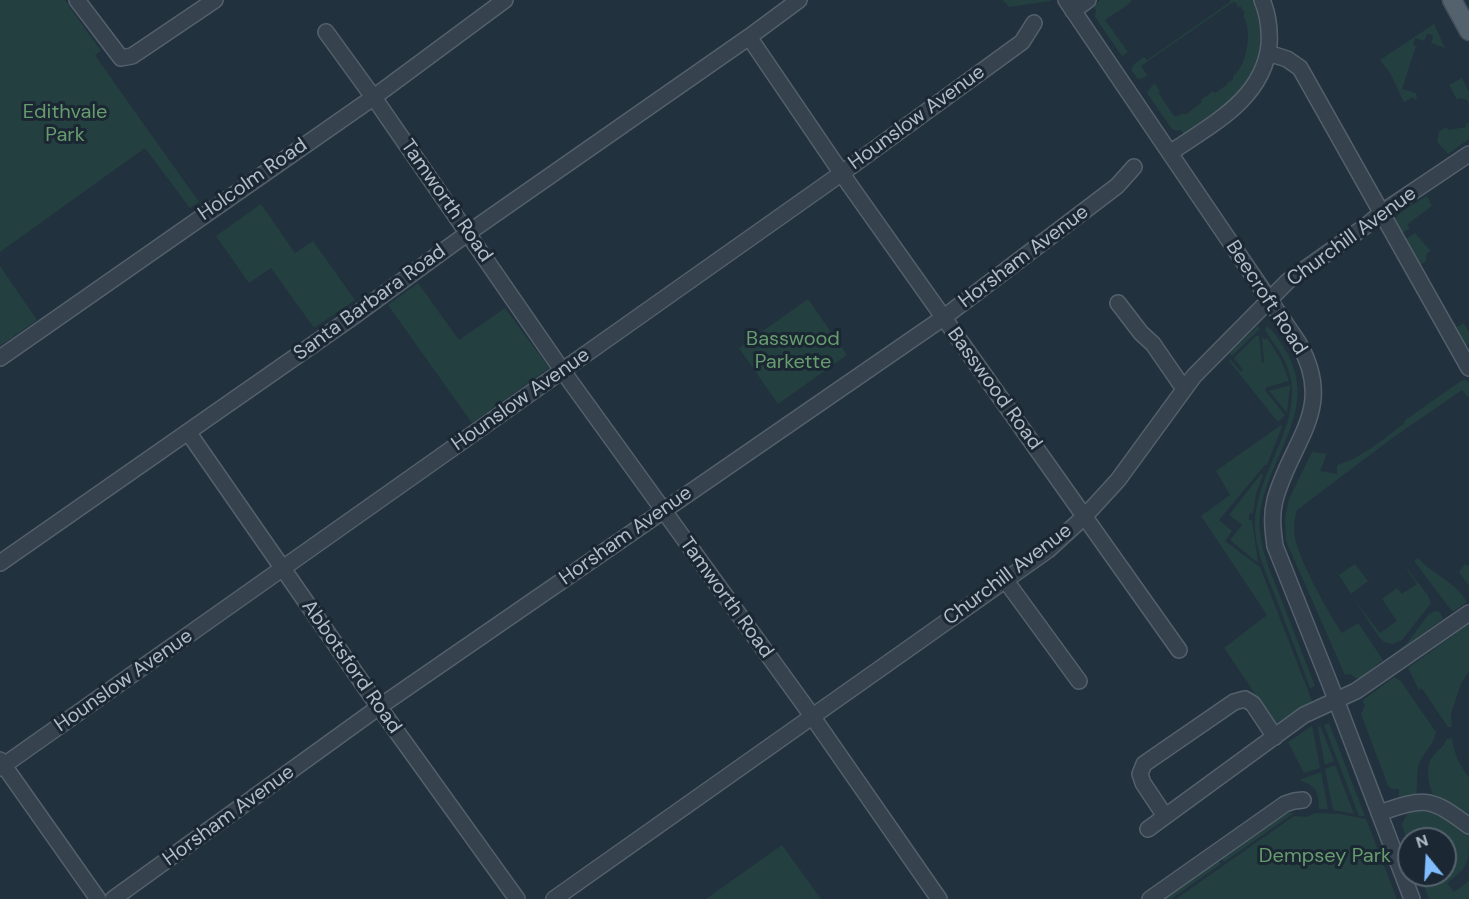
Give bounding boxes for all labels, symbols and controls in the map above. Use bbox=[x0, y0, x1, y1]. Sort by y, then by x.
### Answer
street label: Hounslow Avenue bbox=[844, 60, 990, 176]
park label: Edithvale Park bbox=[23, 101, 107, 148]
street label: Holcolm Road bbox=[194, 134, 312, 226]
street label: Tamworth Road bbox=[395, 135, 497, 267]
street label: Churchill Avenue bbox=[1283, 182, 1421, 292]
street label: Horsham Avenue bbox=[954, 200, 1094, 314]
street label: Beecroft Road bbox=[1220, 236, 1312, 360]
street label: Santa Barbara Road bbox=[289, 240, 451, 366]
street label: Basswood Road bbox=[941, 323, 1047, 455]
park label: Basswood Parkette bbox=[746, 328, 840, 375]
street label: Hounslow Avenue bbox=[447, 343, 595, 457]
street label: Horsham Avenue bbox=[555, 481, 697, 591]
street label: Churchill Avenue bbox=[939, 519, 1077, 631]
street label: Tamworth Road bbox=[674, 533, 778, 663]
street label: Abbotsford Road bbox=[296, 596, 406, 738]
street label: Hounslow Avenue bbox=[50, 624, 198, 738]
street label: Horsham Avenue bbox=[159, 760, 299, 872]
north arrow bbox=[1397, 827, 1457, 887]
text: N bbox=[1413, 830, 1431, 853]
park label: Dempsey Park bbox=[1259, 845, 1391, 869]

